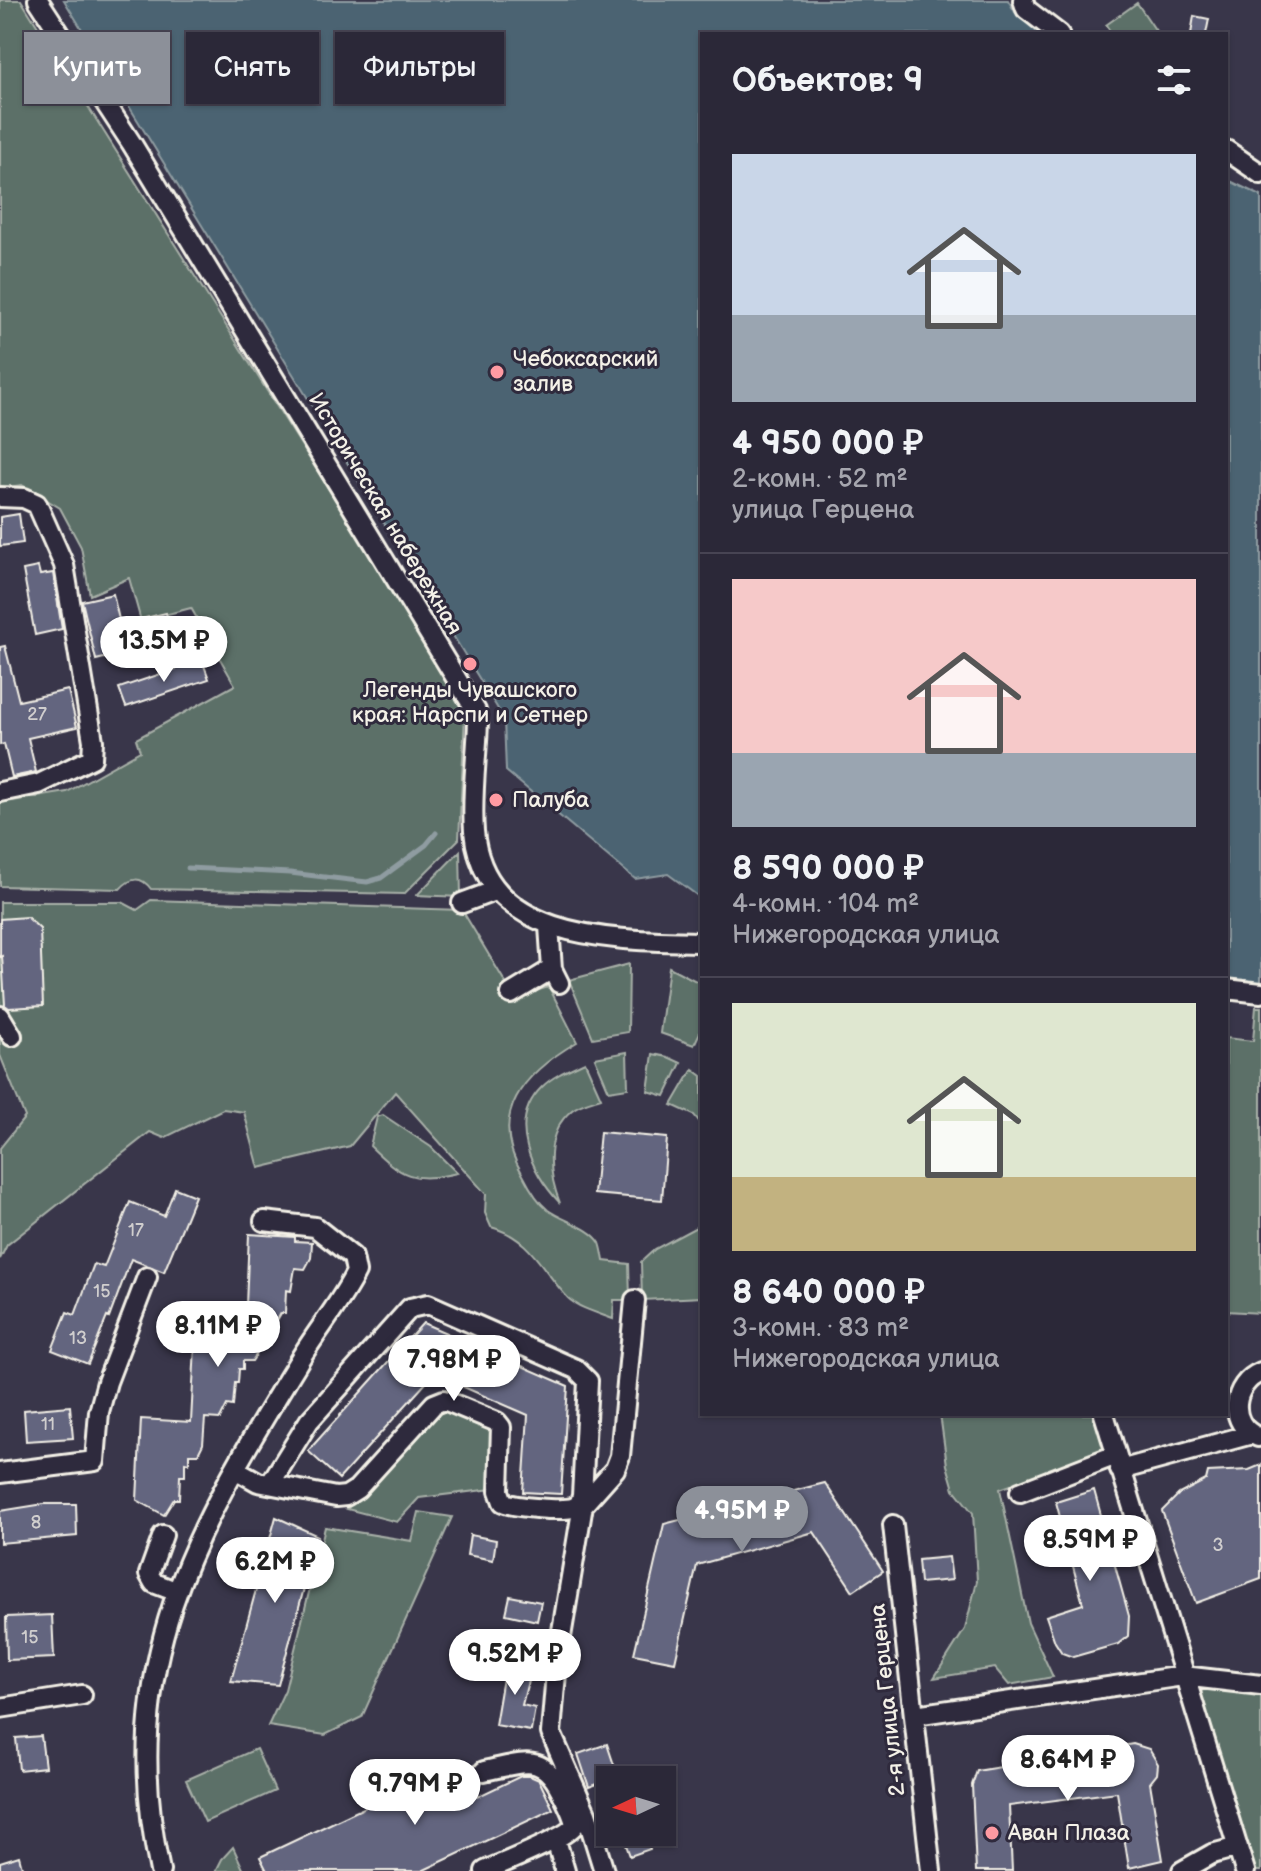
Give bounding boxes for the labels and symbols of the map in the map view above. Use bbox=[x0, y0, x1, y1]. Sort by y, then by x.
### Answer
place label: Чебоксарский залив bbox=[513, 346, 658, 398]
marker: Чебоксарский залив bbox=[488, 363, 506, 381]
street label: Историческая набережная bbox=[302, 388, 468, 640]
pin: 13.5M ₽ bbox=[90, 616, 238, 684]
marker: Легенды Чувашского края: Нарспи и Сетнер bbox=[461, 655, 479, 673]
place label: Легенды Чувашского края: Нарспи и Сетнер bbox=[352, 677, 589, 729]
house number: 27 bbox=[27, 704, 47, 725]
place label: Палуба bbox=[512, 787, 589, 814]
marker: Палуба bbox=[487, 791, 505, 809]
house number: 17 bbox=[128, 1220, 144, 1241]
house number: 15 bbox=[93, 1281, 111, 1302]
pin: 8.11M ₽ bbox=[144, 1301, 292, 1369]
house number: 13 bbox=[69, 1328, 87, 1349]
pin: 7.98M ₽ bbox=[380, 1335, 528, 1403]
house number: 11 bbox=[41, 1414, 55, 1435]
pin: 4.95M ₽ bbox=[668, 1486, 816, 1554]
house number: 8 bbox=[31, 1512, 41, 1533]
pin: 8.59M ₽ bbox=[1016, 1515, 1164, 1583]
house number: 3 bbox=[1212, 1535, 1224, 1556]
pin: 6.2M ₽ bbox=[210, 1537, 340, 1605]
street label: 2-я улица Герцена bbox=[864, 1602, 912, 1798]
house number: 15 bbox=[21, 1627, 39, 1648]
pin: 9.52M ₽ bbox=[441, 1629, 589, 1697]
pin: 8.64M ₽ bbox=[994, 1735, 1142, 1803]
pin: 9.79M ₽ bbox=[341, 1759, 489, 1827]
north arrow bbox=[596, 1766, 676, 1846]
place label: Аван Плаза bbox=[1007, 1820, 1130, 1847]
marker: Аван Плаза bbox=[983, 1824, 1001, 1842]

